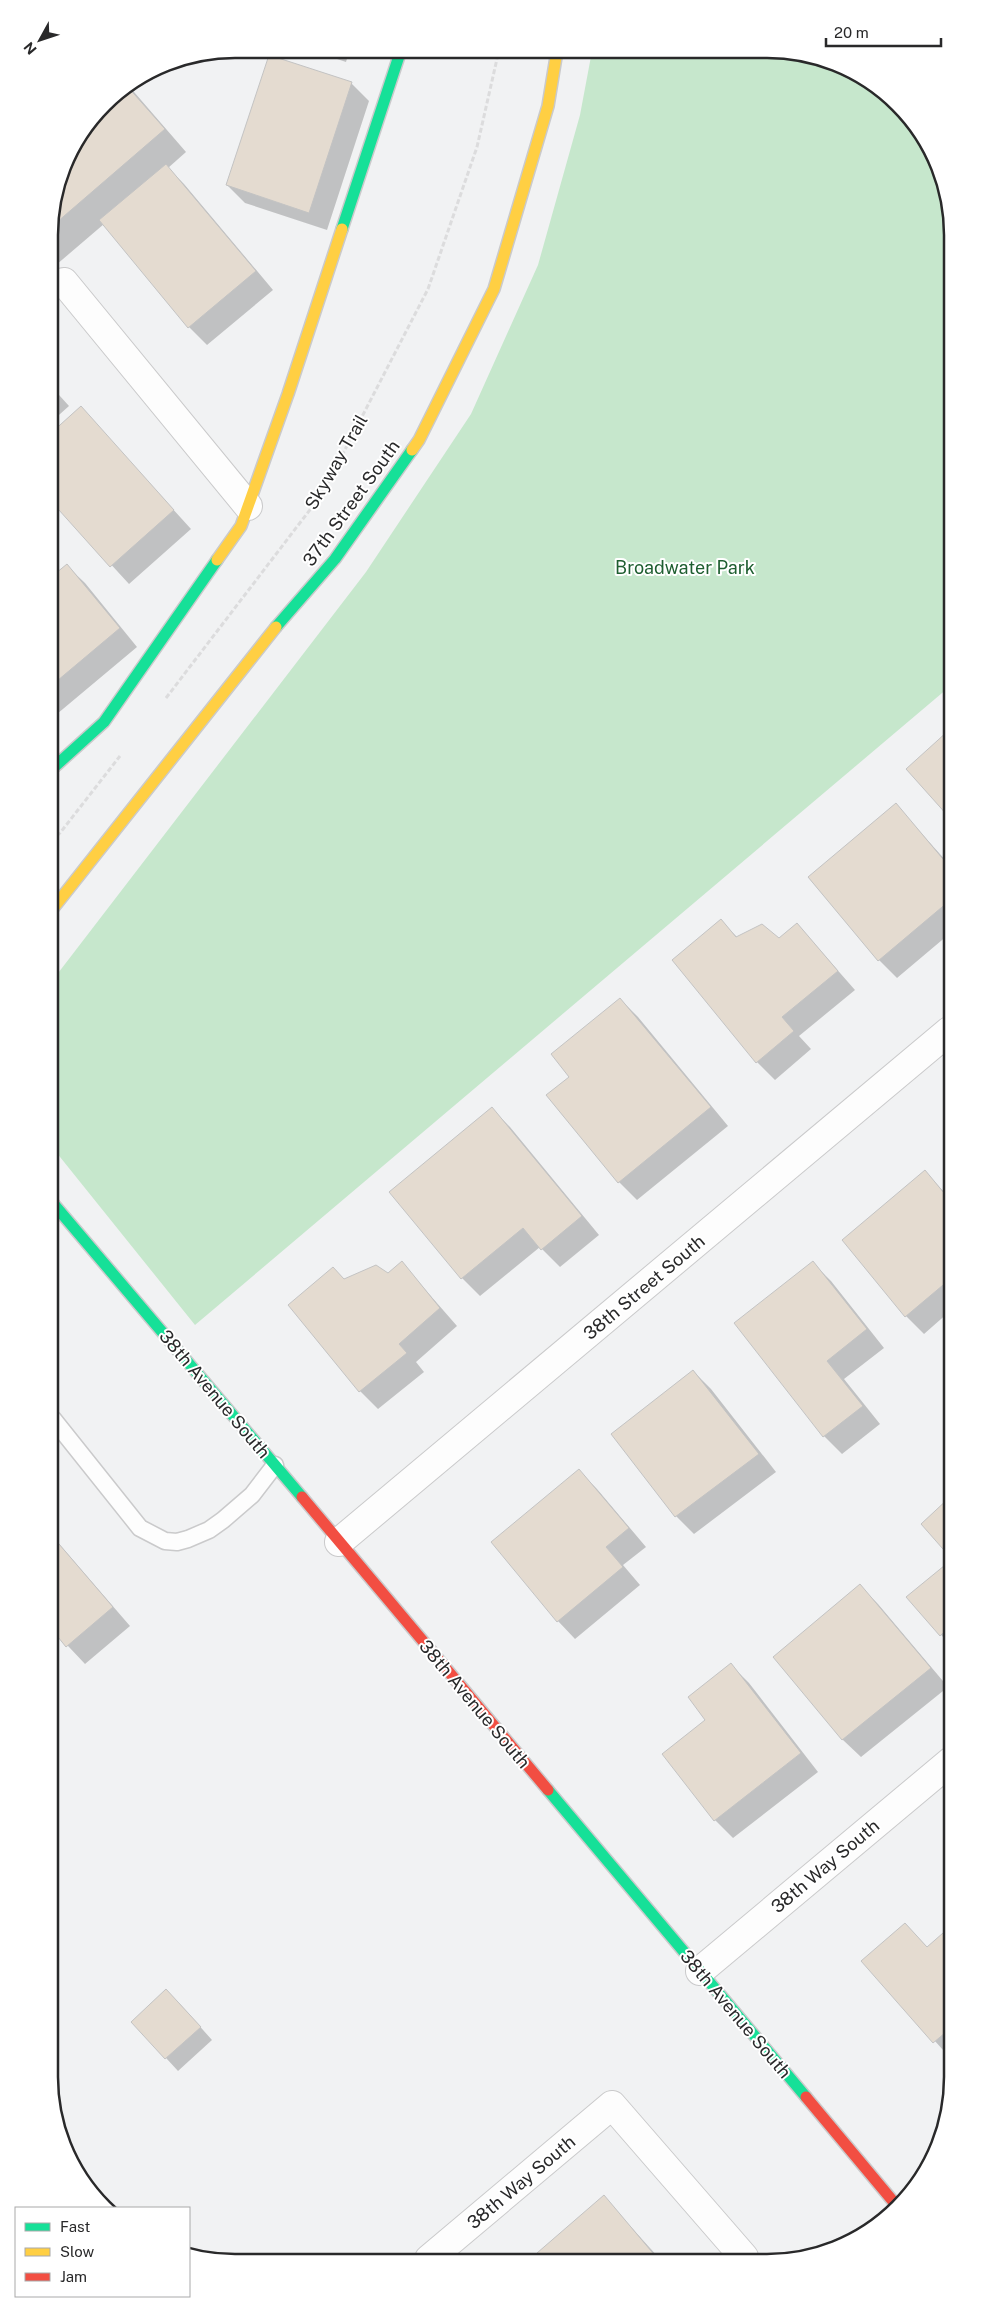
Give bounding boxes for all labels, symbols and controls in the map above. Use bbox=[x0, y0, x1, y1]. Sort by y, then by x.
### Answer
north arrow bbox=[15, 15, 65, 65]
scale bar bbox=[826, 15, 941, 47]
text: 20 m bbox=[834, 24, 869, 41]
text: N bbox=[20, 39, 40, 58]
street label: Skyway Trail bbox=[300, 411, 372, 513]
street label: 37th Street South bbox=[298, 436, 404, 570]
park label: Broadwater Park bbox=[615, 557, 755, 578]
street label: 38th Street South bbox=[579, 1230, 709, 1344]
street label: 38th Avenue South bbox=[155, 1326, 275, 1462]
street label: 38th Avenue South bbox=[415, 1636, 535, 1772]
street label: 38th Way South bbox=[767, 1815, 883, 1917]
street label: 38th Avenue South bbox=[676, 1946, 796, 2082]
street label: 38th Way South bbox=[463, 2131, 579, 2233]
legend bbox=[15, 2207, 190, 2297]
text: Fast bbox=[60, 2218, 90, 2235]
text: Slow bbox=[60, 2243, 95, 2260]
text: Jam bbox=[60, 2268, 87, 2285]

